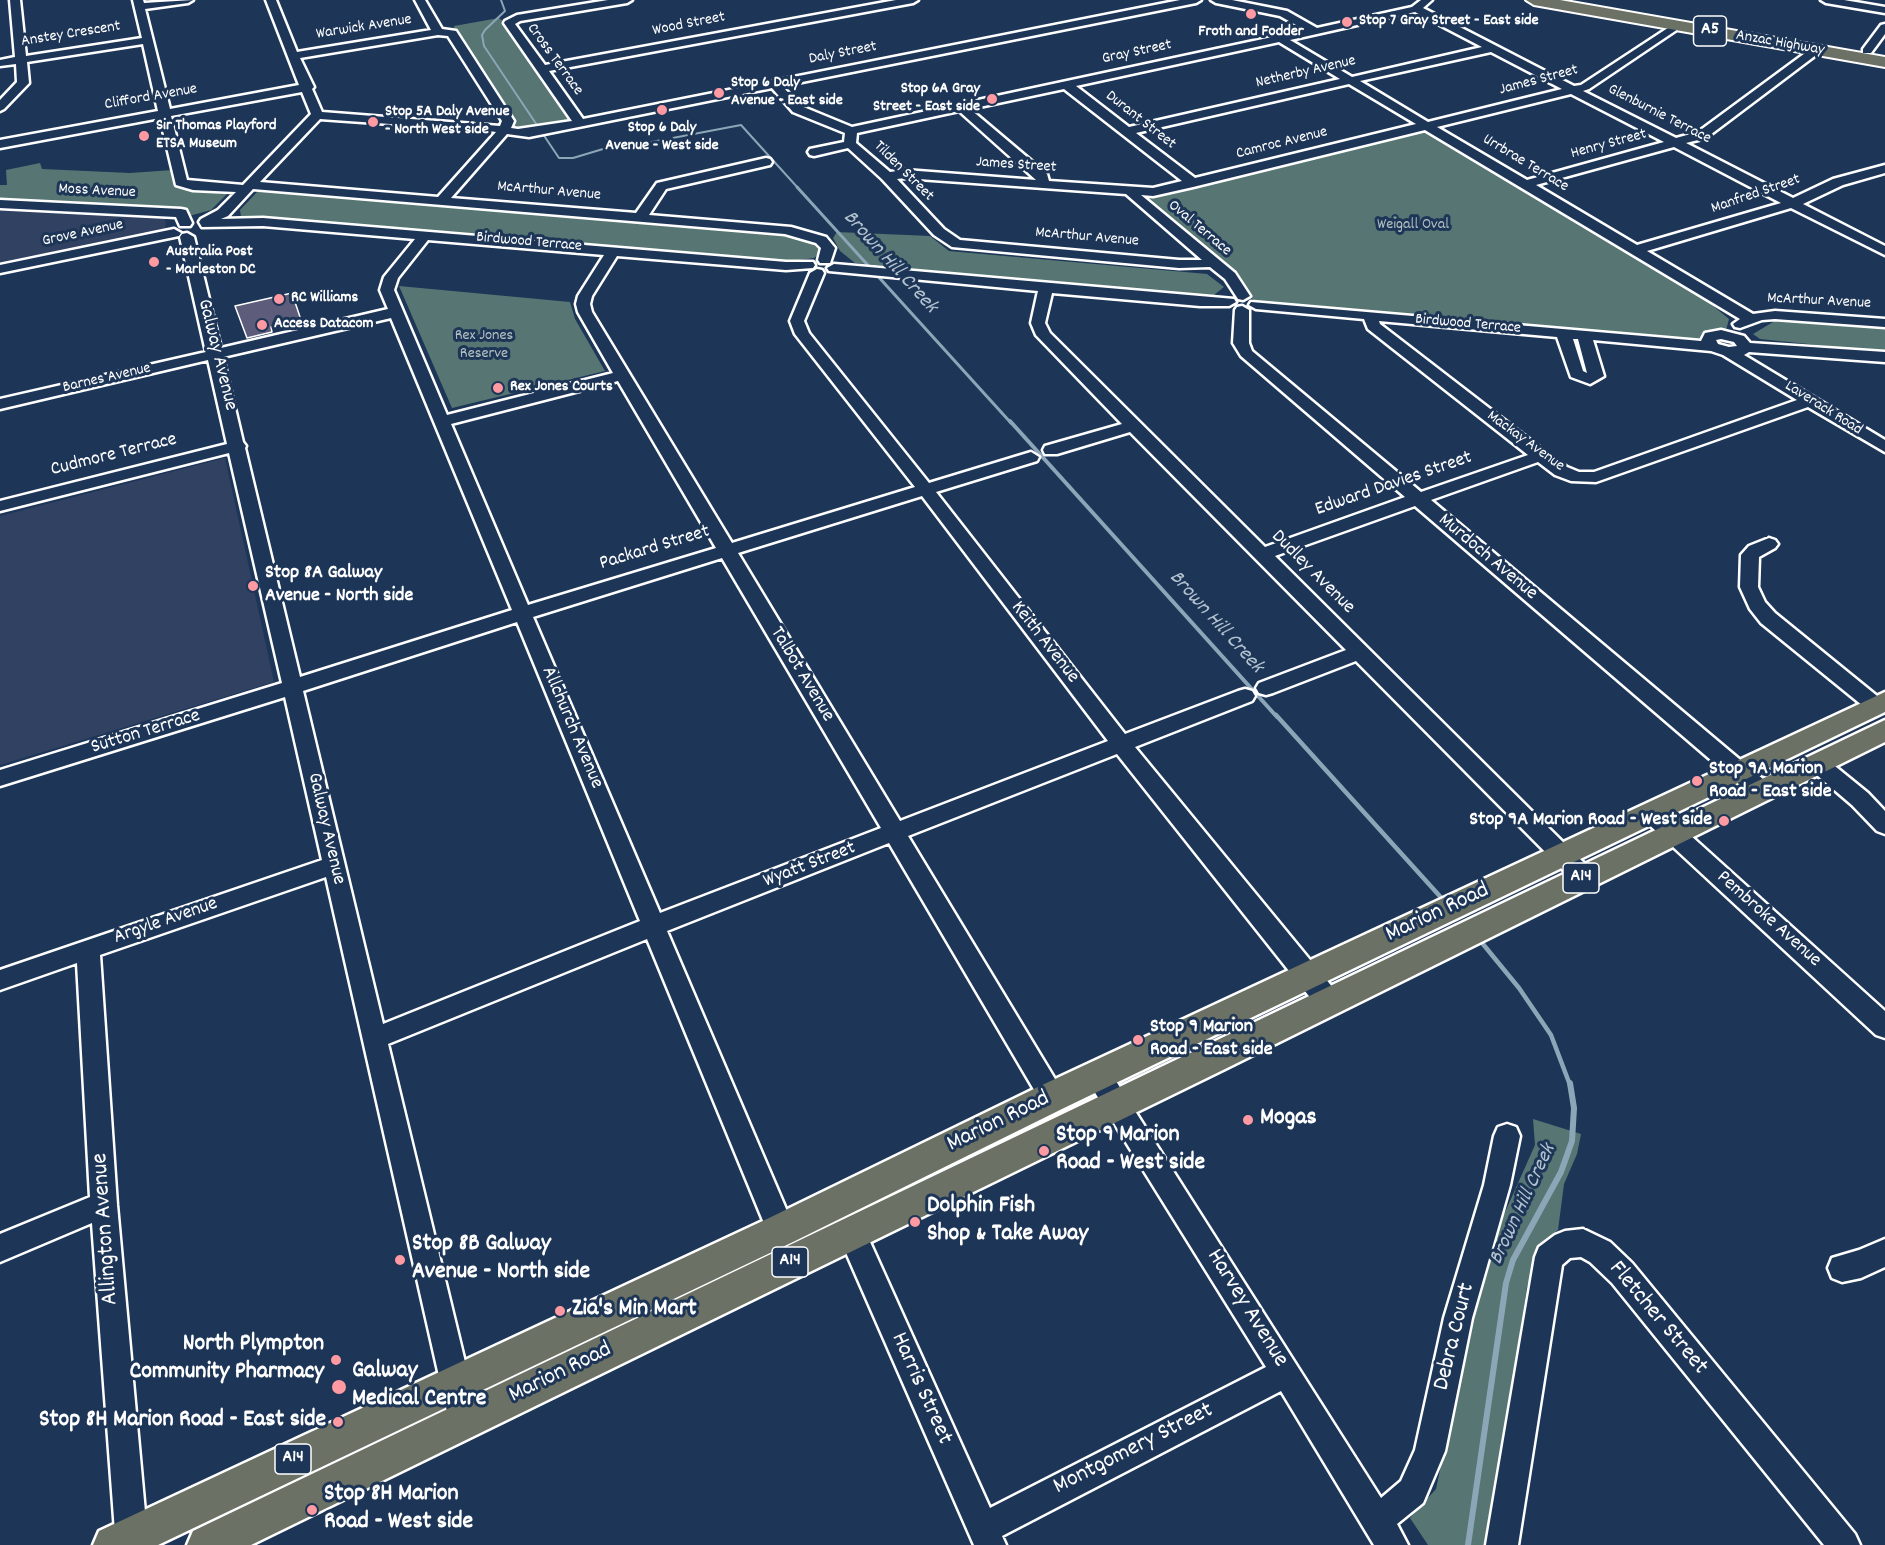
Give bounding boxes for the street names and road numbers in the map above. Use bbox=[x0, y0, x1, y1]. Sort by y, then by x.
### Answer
street label: Wood Street bbox=[651, 9, 727, 41]
street label: Warwick Avenue bbox=[315, 11, 413, 45]
road number: A5 bbox=[1694, 16, 1726, 46]
street label: Anstey Crescent bbox=[20, 18, 122, 52]
street label: Cross Terrace bbox=[521, 20, 587, 100]
street label: Anzac Highway bbox=[1734, 27, 1826, 61]
street label: Gray Street bbox=[1101, 36, 1173, 70]
street label: Daly Street bbox=[808, 38, 878, 70]
street label: Netherby Avenue bbox=[1254, 52, 1358, 94]
street label: James Street bbox=[1498, 61, 1580, 101]
street label: Clifford Avenue bbox=[103, 80, 199, 116]
street label: Glenburnie Terrace bbox=[1604, 81, 1714, 149]
street label: Durant Street bbox=[1101, 87, 1179, 155]
street label: Camroc Avenue bbox=[1234, 123, 1330, 165]
street label: Henry Street bbox=[1569, 126, 1649, 164]
street label: Urrbrae Terrace bbox=[1479, 131, 1571, 197]
street label: Tilden Street bbox=[869, 138, 937, 206]
street label: James Street bbox=[975, 154, 1057, 178]
street label: Manfred Street bbox=[1709, 171, 1803, 219]
street label: McArthur Avenue bbox=[496, 178, 602, 206]
street label: Moss Avenue bbox=[58, 180, 136, 204]
street label: Oval Terrace bbox=[1163, 197, 1235, 261]
street label: Grove Avenue bbox=[41, 216, 125, 252]
street label: McArthur Avenue bbox=[1034, 224, 1140, 252]
street label: Birdwood Terrace bbox=[475, 229, 583, 257]
street label: McArthur Avenue bbox=[1767, 290, 1871, 314]
street label: Galway Avenue bbox=[191, 297, 241, 413]
street label: Birdwood Terrace bbox=[1414, 311, 1522, 339]
street label: Barnes Avenue bbox=[61, 360, 153, 398]
street label: Laverack Road bbox=[1781, 378, 1865, 440]
street label: Mackay Avenue bbox=[1482, 407, 1568, 477]
street label: Cudmore Terrace bbox=[48, 429, 180, 483]
street label: Edward Davies Street bbox=[1312, 447, 1476, 523]
street label: Murdoch Avenue bbox=[1432, 509, 1542, 607]
street label: Packard Street bbox=[597, 521, 713, 577]
street label: Dudley Avenue bbox=[1265, 526, 1359, 620]
street label: Keith Avenue bbox=[1005, 597, 1083, 689]
street label: Talbot Avenue bbox=[763, 623, 839, 727]
street label: Allchurch Avenue bbox=[535, 663, 607, 793]
street label: Sutton Terrace bbox=[89, 705, 203, 761]
street label: Galway Avenue bbox=[300, 771, 350, 887]
street label: Wyatt Street bbox=[760, 837, 860, 895]
road number: A14 bbox=[1563, 863, 1599, 893]
street label: Pembroke Avenue bbox=[1711, 867, 1825, 973]
street label: Marion Road bbox=[1382, 878, 1494, 950]
street label: Argyle Avenue bbox=[111, 893, 221, 951]
street label: Marion Road bbox=[943, 1086, 1055, 1160]
street label: Allington Avenue bbox=[87, 1152, 127, 1306]
street label: Harvey Avenue bbox=[1198, 1245, 1294, 1373]
road number: A14 bbox=[772, 1247, 808, 1277]
street label: Fletcher Street bbox=[1601, 1256, 1713, 1382]
street label: Debra Court bbox=[1429, 1280, 1483, 1394]
street label: Harris Street bbox=[883, 1328, 957, 1450]
street label: Marion Road bbox=[505, 1337, 617, 1411]
street label: Montgomery Street bbox=[1049, 1397, 1219, 1503]
road number: A14 bbox=[275, 1444, 311, 1474]

